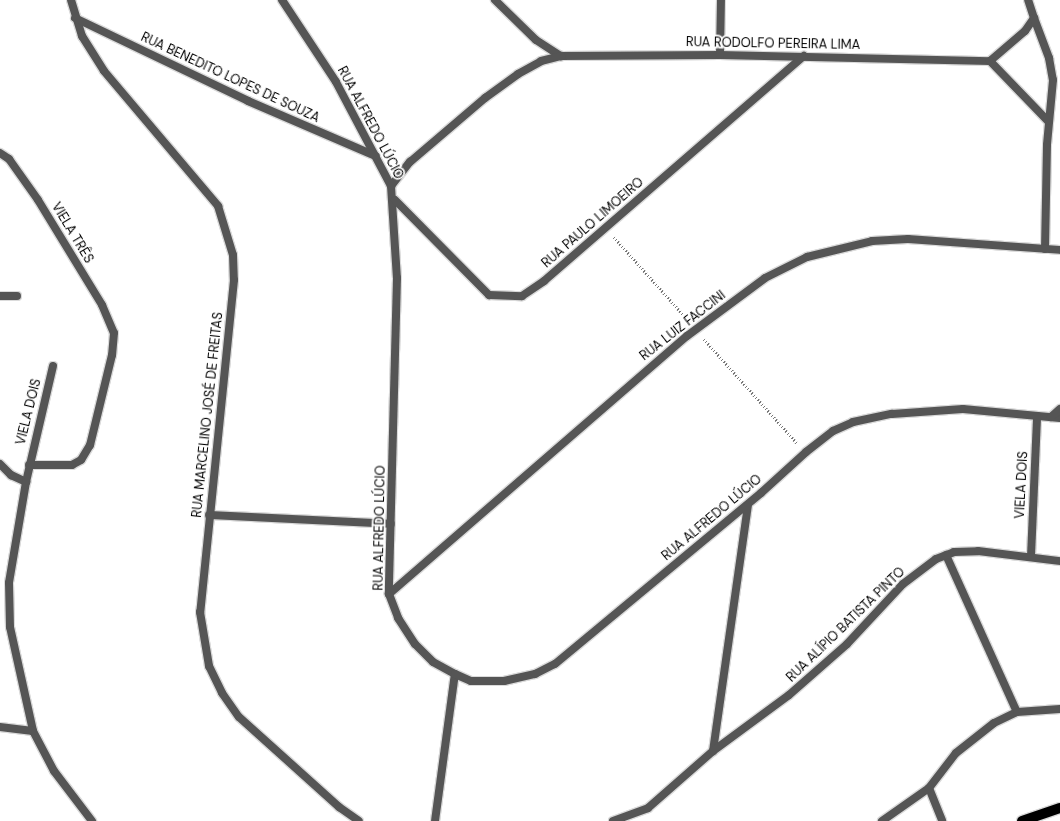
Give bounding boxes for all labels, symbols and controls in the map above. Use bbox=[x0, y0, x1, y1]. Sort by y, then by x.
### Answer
street label: RUA BENEDITO LOPES DE SOUZA bbox=[138, 30, 322, 126]
street label: RUA RODOLFO PEREIRA LIMA bbox=[686, 35, 860, 53]
street label: RUA ALFREDO LÚCIO bbox=[334, 64, 406, 182]
street label: RUA PAULO LIMOEIRO bbox=[539, 175, 647, 271]
street label: VIELA TRÊS bbox=[48, 200, 96, 266]
street label: RUA LUIZ FACCINI bbox=[637, 288, 729, 364]
street label: RUA MARCELINO JOSÉ DE FREITAS bbox=[189, 312, 227, 518]
street label: VIELA DOIS bbox=[13, 377, 45, 447]
street label: VIELA DOIS bbox=[1012, 451, 1032, 519]
street label: RUA ALFREDO LÚCIO bbox=[371, 465, 389, 591]
street label: RUA ALFREDO LÚCIO bbox=[659, 472, 765, 564]
street label: RUA ALÍPIO BATISTA PINTO bbox=[784, 564, 908, 686]

